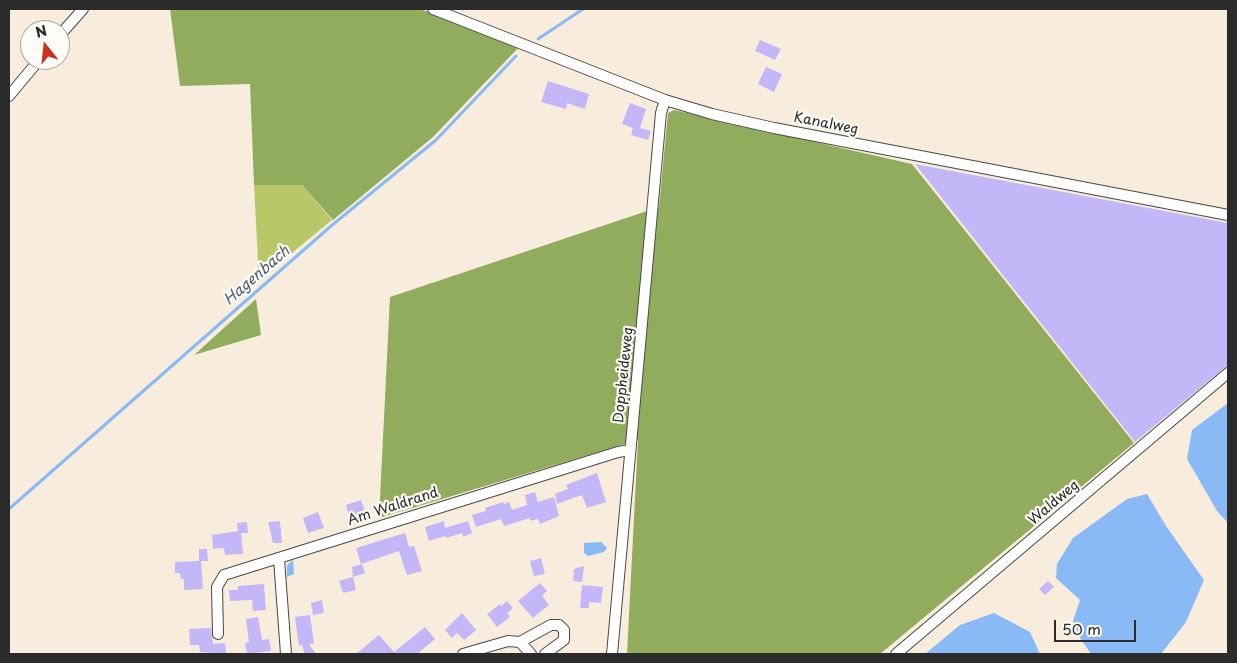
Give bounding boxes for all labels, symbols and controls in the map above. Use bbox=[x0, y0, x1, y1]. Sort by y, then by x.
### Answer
text: N bbox=[33, 19, 49, 43]
north arrow bbox=[20, 20, 70, 70]
street label: Kanalweg bbox=[792, 110, 860, 138]
water label: Hagenbach bbox=[220, 243, 294, 309]
street label: Doppheideweg bbox=[611, 326, 637, 424]
street label: Waldweg bbox=[1025, 477, 1083, 529]
street label: Am Waldrand bbox=[346, 484, 440, 530]
scale bar bbox=[1057, 610, 1140, 642]
text: 50 m bbox=[1062, 617, 1101, 640]

